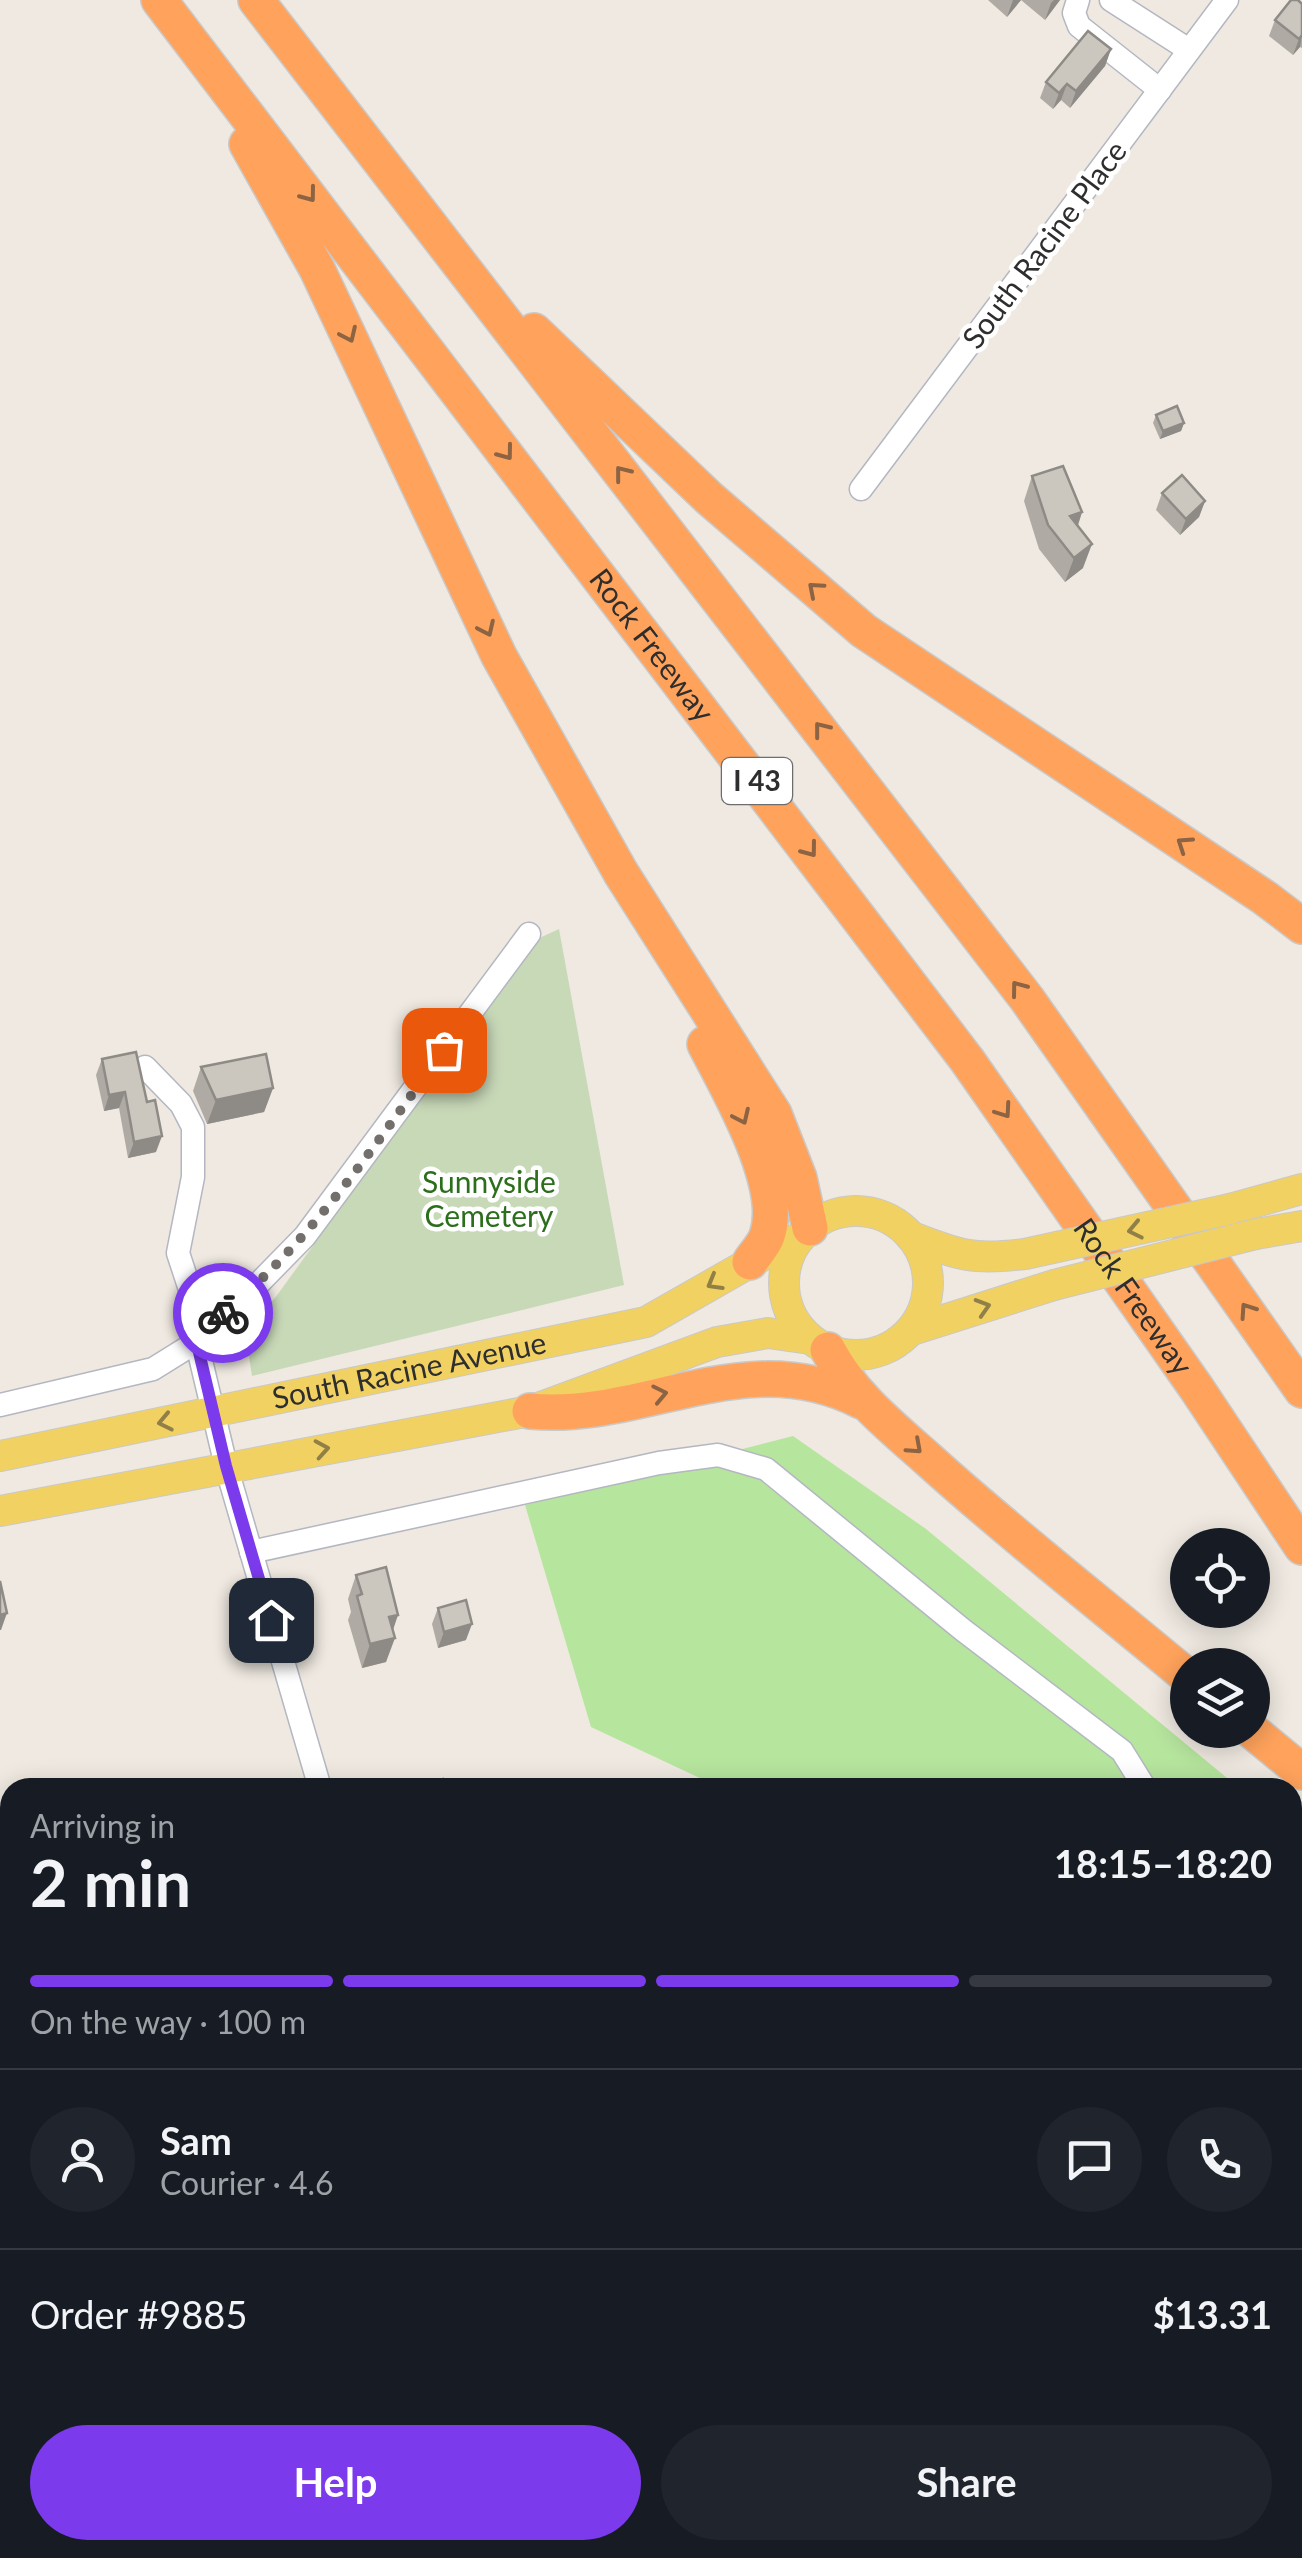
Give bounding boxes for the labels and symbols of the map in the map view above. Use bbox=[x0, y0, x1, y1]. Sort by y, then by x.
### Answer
street label: South Racine Place bbox=[954, 133, 1133, 355]
one-way arrow bbox=[297, 183, 314, 201]
one-way arrow bbox=[336, 325, 356, 343]
one-way arrow bbox=[495, 442, 512, 460]
one-way arrow bbox=[616, 466, 633, 484]
street label: Rock Freeway bbox=[583, 561, 723, 729]
one-way arrow bbox=[808, 583, 826, 601]
one-way arrow bbox=[474, 619, 494, 637]
one-way arrow bbox=[815, 723, 833, 741]
road number: I 43 bbox=[722, 758, 792, 804]
one-way arrow bbox=[1177, 837, 1195, 856]
one-way arrow bbox=[798, 839, 815, 857]
one-way arrow bbox=[1013, 981, 1030, 999]
pin bbox=[402, 1008, 487, 1093]
one-way arrow bbox=[992, 1100, 1009, 1118]
one-way arrow bbox=[730, 1107, 750, 1125]
park label: Sunnyside Cemetery bbox=[422, 1163, 556, 1233]
street label: Rock Freeway bbox=[1067, 1211, 1202, 1382]
one-way arrow bbox=[1127, 1218, 1144, 1239]
courier bbox=[173, 1263, 273, 1363]
one-way arrow bbox=[707, 1271, 725, 1290]
one-way arrow bbox=[974, 1299, 991, 1319]
one-way arrow bbox=[1241, 1302, 1259, 1321]
street label: South Racine Avenue bbox=[269, 1323, 549, 1415]
one-way arrow bbox=[651, 1384, 668, 1405]
one-way arrow bbox=[157, 1410, 174, 1431]
one-way arrow bbox=[903, 1436, 922, 1454]
one-way arrow bbox=[313, 1439, 330, 1460]
pin bbox=[229, 1578, 314, 1663]

